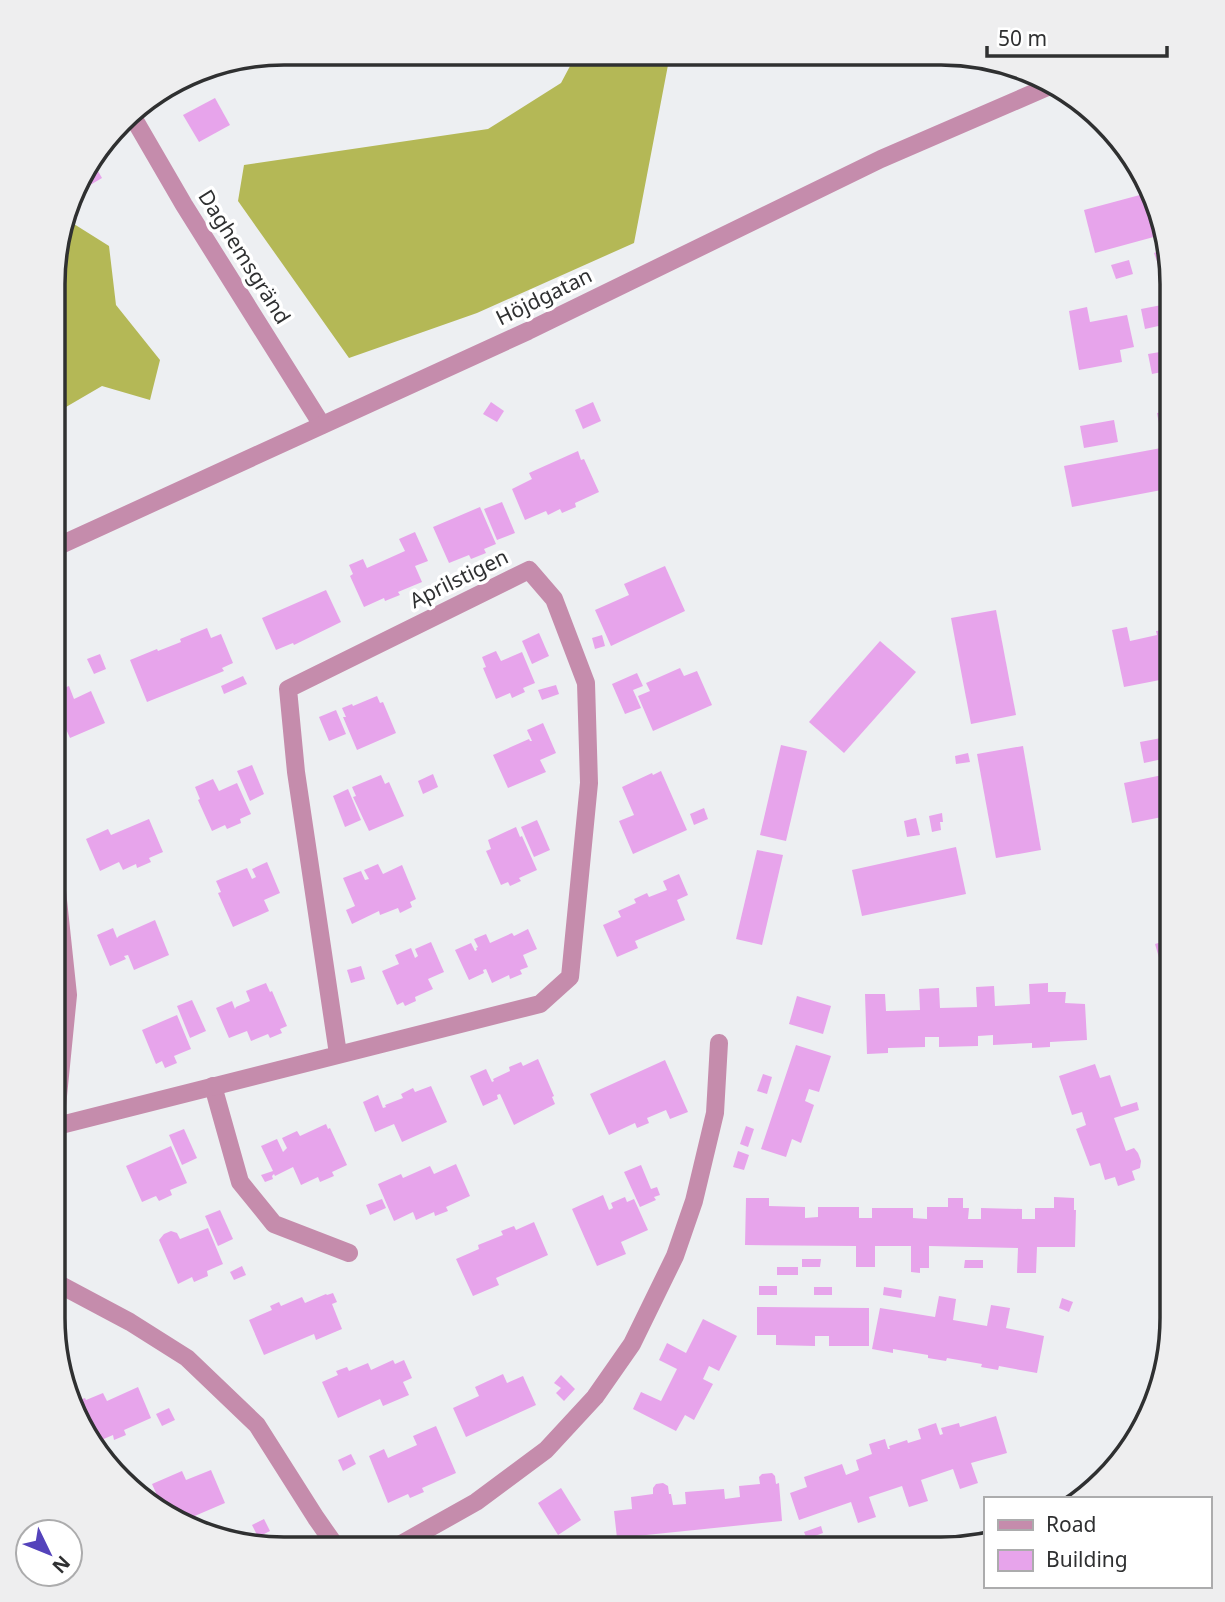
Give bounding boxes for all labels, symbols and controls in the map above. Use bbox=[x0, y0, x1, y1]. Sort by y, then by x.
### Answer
scale bar bbox=[987, 14, 1167, 58]
text: 50 m bbox=[998, 24, 1047, 52]
street label: Daghemsgränd bbox=[192, 184, 297, 329]
street label: Höjdgatan bbox=[491, 261, 596, 331]
street label: Aprilstigen bbox=[405, 542, 513, 614]
legend bbox=[984, 1497, 1211, 1588]
text: Road bbox=[1046, 1510, 1096, 1538]
north arrow bbox=[14, 1518, 84, 1588]
text: Building bbox=[1046, 1545, 1128, 1573]
text: N bbox=[47, 1550, 76, 1579]

